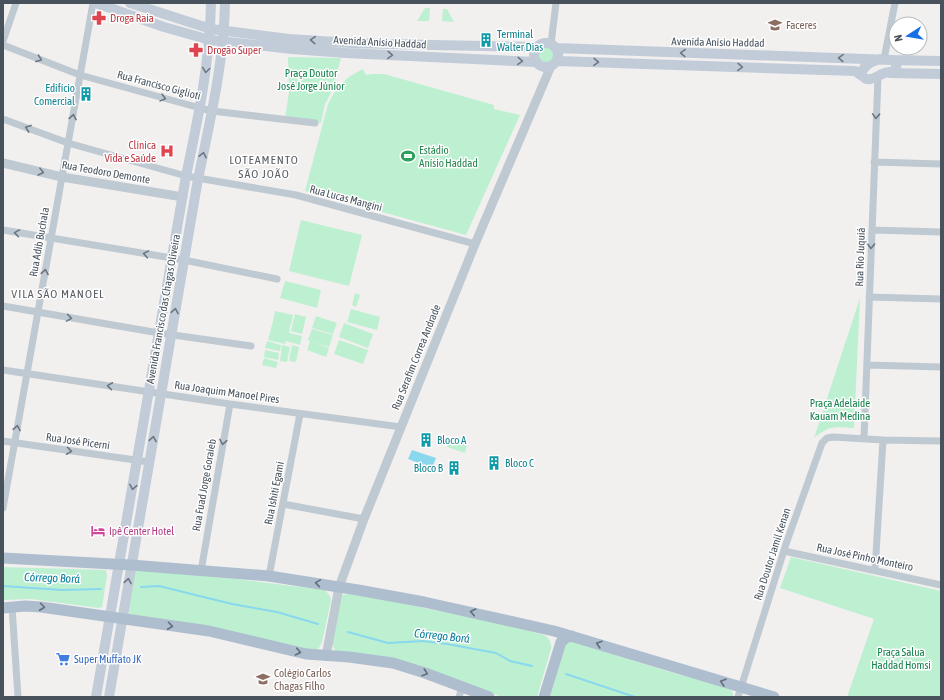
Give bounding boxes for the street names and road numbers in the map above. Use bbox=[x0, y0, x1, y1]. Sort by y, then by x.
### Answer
street label: Avenida Anísio Haddad bbox=[333, 34, 427, 50]
street label: Avenida Anísio Haddad bbox=[671, 35, 765, 49]
street label: Rua Francisco Giglioti bbox=[116, 68, 202, 102]
street label: Rua Teodoro Demonte bbox=[61, 158, 151, 186]
street label: Rua Lucas Mangini bbox=[308, 183, 384, 213]
street label: Rua Adib Buchala bbox=[27, 206, 51, 278]
street label: Rua Rio Juquiá bbox=[853, 227, 867, 287]
street label: Avenida Francisco das Chagas Oliveira bbox=[144, 233, 182, 385]
street label: Rua Serafim Correa Andrade bbox=[389, 303, 443, 411]
street label: Rua Joaquim Manoel Pires bbox=[174, 379, 280, 405]
street label: Rua José Picerni bbox=[45, 431, 111, 451]
street label: Rua Fuad Jorge Goraieb bbox=[190, 438, 218, 532]
street label: Rua Ishiti Egami bbox=[262, 460, 286, 526]
street label: Rua Doutor Jamil Kenan bbox=[751, 506, 793, 602]
street label: Rua José Pinho Monteiro bbox=[816, 541, 914, 573]

